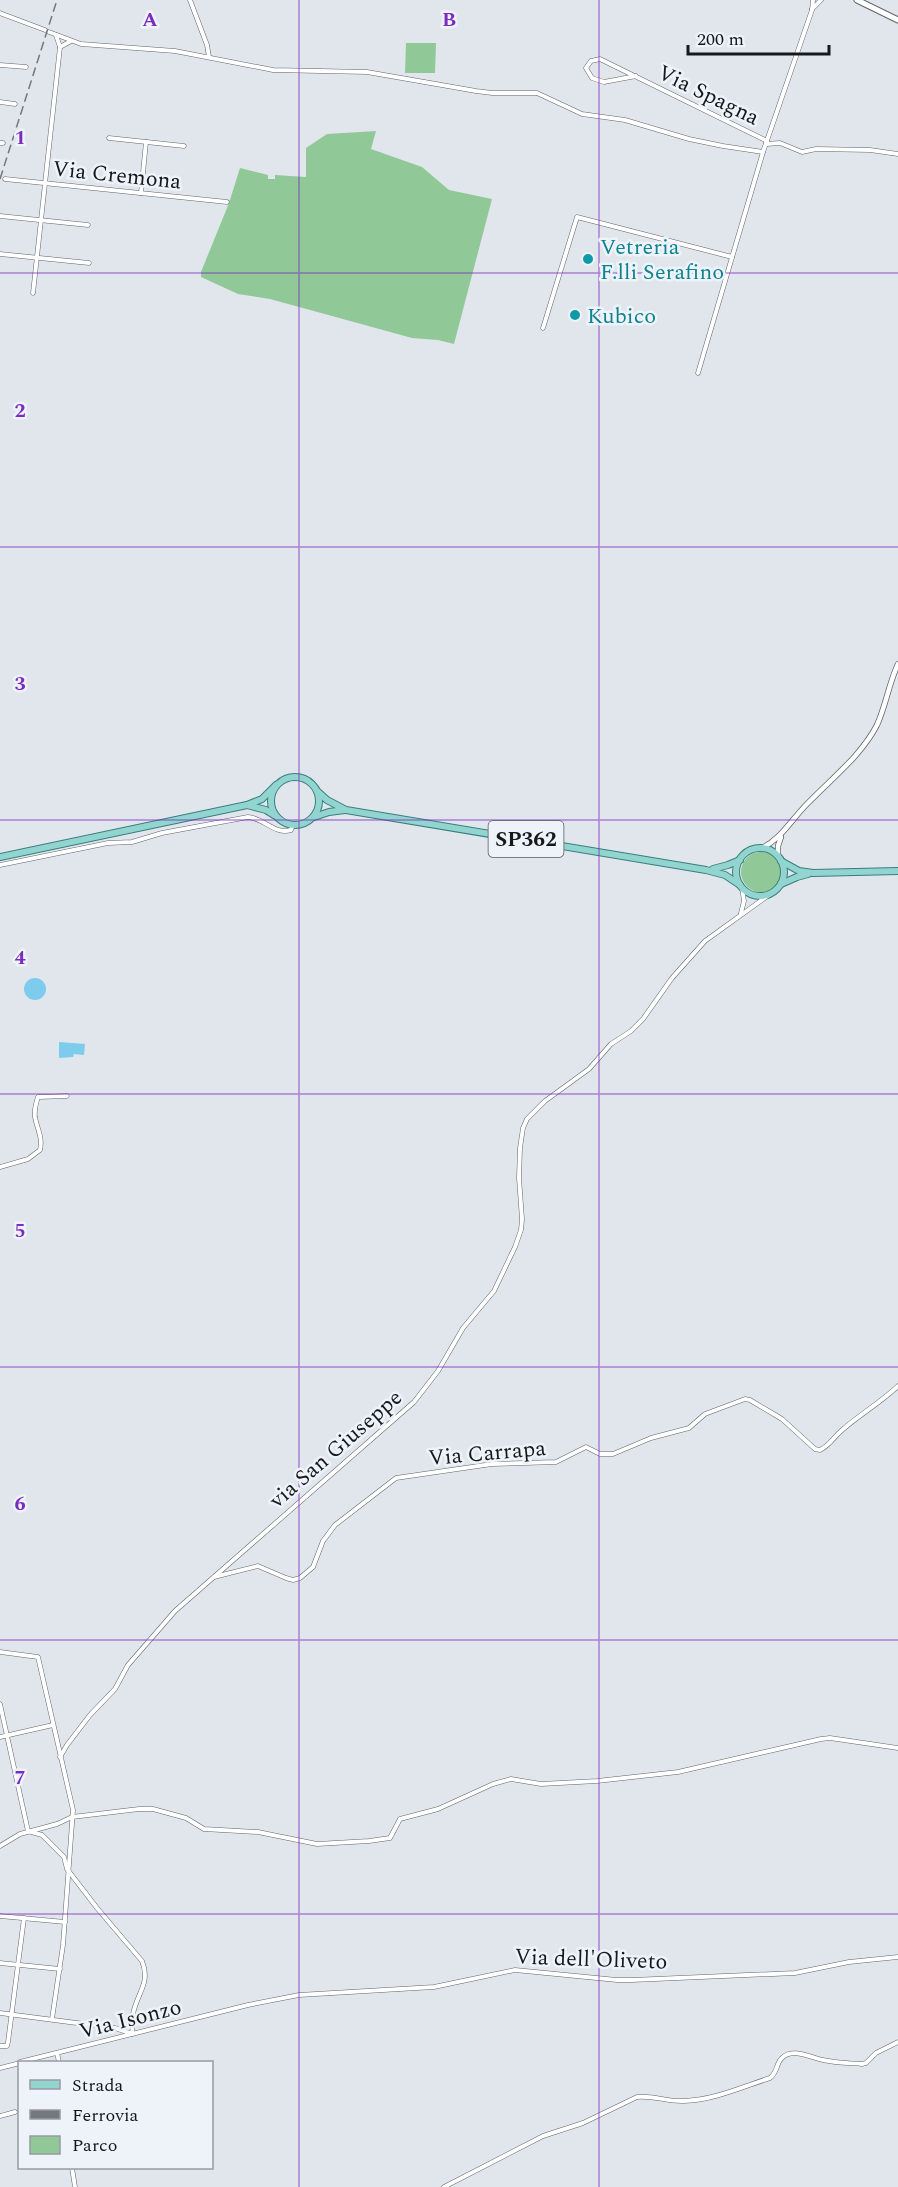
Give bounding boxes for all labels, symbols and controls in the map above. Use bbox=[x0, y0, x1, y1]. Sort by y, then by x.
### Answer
text: A bbox=[142, 5, 158, 35]
text: B bbox=[442, 5, 456, 35]
scale bar bbox=[688, 18, 829, 56]
text: 200 m bbox=[697, 26, 744, 53]
street label: Via Spagna bbox=[652, 56, 765, 134]
text: 1 bbox=[14, 123, 26, 153]
street label: Via Cremona bbox=[51, 152, 183, 199]
place label: Vetreria F.lli Serafino bbox=[600, 231, 724, 289]
marker: Vetreria F.lli Serafino bbox=[581, 252, 595, 266]
place label: Kubico bbox=[587, 300, 656, 333]
marker: Kubico bbox=[568, 308, 582, 322]
text: 2 bbox=[14, 396, 26, 426]
text: 3 bbox=[14, 669, 26, 699]
road number: SP362 bbox=[488, 821, 564, 857]
text: 4 bbox=[14, 943, 26, 973]
text: 5 bbox=[14, 1216, 26, 1246]
street label: via San Giuseppe bbox=[261, 1382, 410, 1517]
street label: Via Carrapa bbox=[427, 1432, 548, 1475]
text: 6 bbox=[14, 1489, 26, 1519]
text: 7 bbox=[14, 1763, 26, 1793]
street label: Via dell'Oliveto bbox=[514, 1940, 668, 1979]
street label: Via Isonzo bbox=[76, 1991, 185, 2048]
legend bbox=[18, 2061, 213, 2169]
text: Strada bbox=[72, 2072, 123, 2099]
text: Ferrovia bbox=[72, 2102, 139, 2129]
text: Parco bbox=[72, 2132, 117, 2159]

